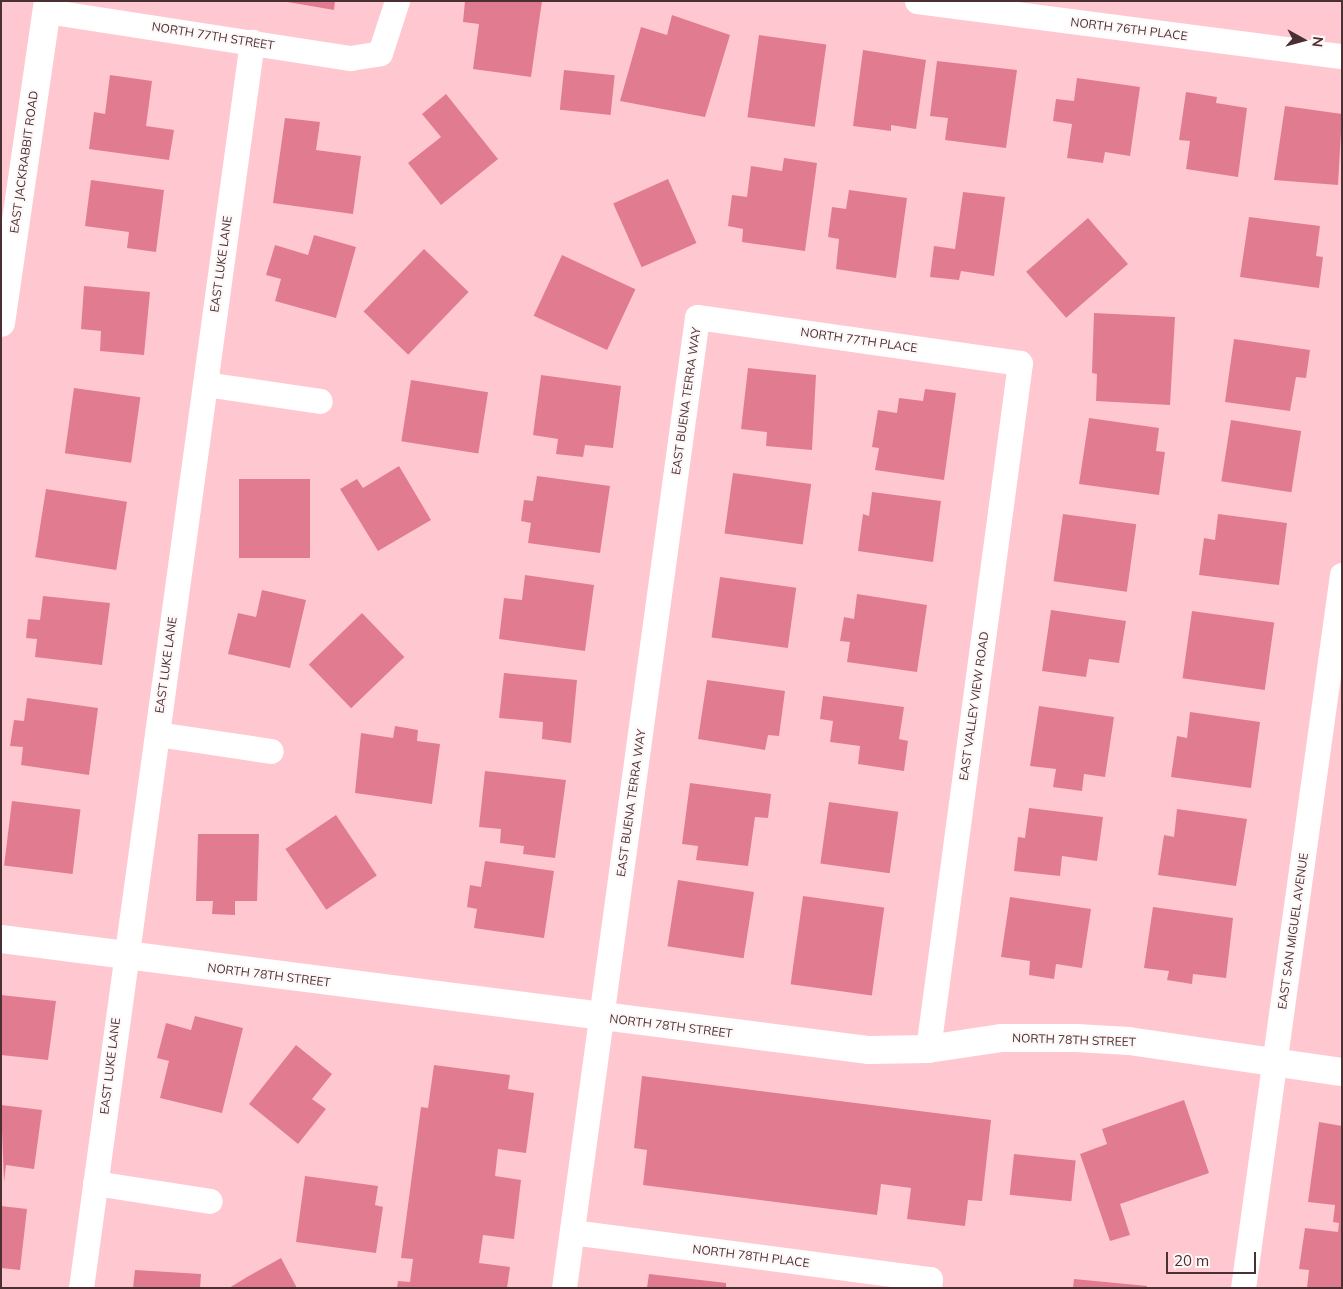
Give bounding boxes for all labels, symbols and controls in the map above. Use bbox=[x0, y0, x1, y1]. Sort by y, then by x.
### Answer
street label: NORTH 76TH PLACE bbox=[1070, 15, 1188, 43]
north arrow bbox=[1278, 15, 1328, 65]
street label: NORTH 77TH STREET bbox=[151, 19, 275, 53]
text: N bbox=[1308, 35, 1327, 48]
street label: EAST JACKRABBIT ROAD bbox=[7, 90, 41, 234]
street label: EAST LUKE LANE bbox=[207, 215, 235, 313]
street label: NORTH 77TH PLACE bbox=[800, 325, 918, 355]
street label: EAST BUENA TERRA WAY bbox=[669, 326, 703, 476]
street label: EAST LUKE LANE bbox=[152, 616, 180, 714]
street label: EAST VALLEY VIEW ROAD bbox=[956, 631, 992, 781]
street label: EAST BUENA TERRA WAY bbox=[614, 728, 648, 878]
street label: EAST SAN MIGUEL AVENUE bbox=[1275, 852, 1311, 1010]
street label: NORTH 78TH STREET bbox=[207, 960, 331, 990]
street label: NORTH 78TH STREET bbox=[609, 1011, 733, 1041]
street label: EAST LUKE LANE bbox=[97, 1017, 123, 1115]
street label: NORTH 78TH STREET bbox=[1012, 1031, 1136, 1049]
street label: NORTH 78TH PLACE bbox=[692, 1242, 810, 1270]
scale bar bbox=[1168, 1242, 1258, 1274]
text: 20 m bbox=[1174, 1251, 1209, 1270]

